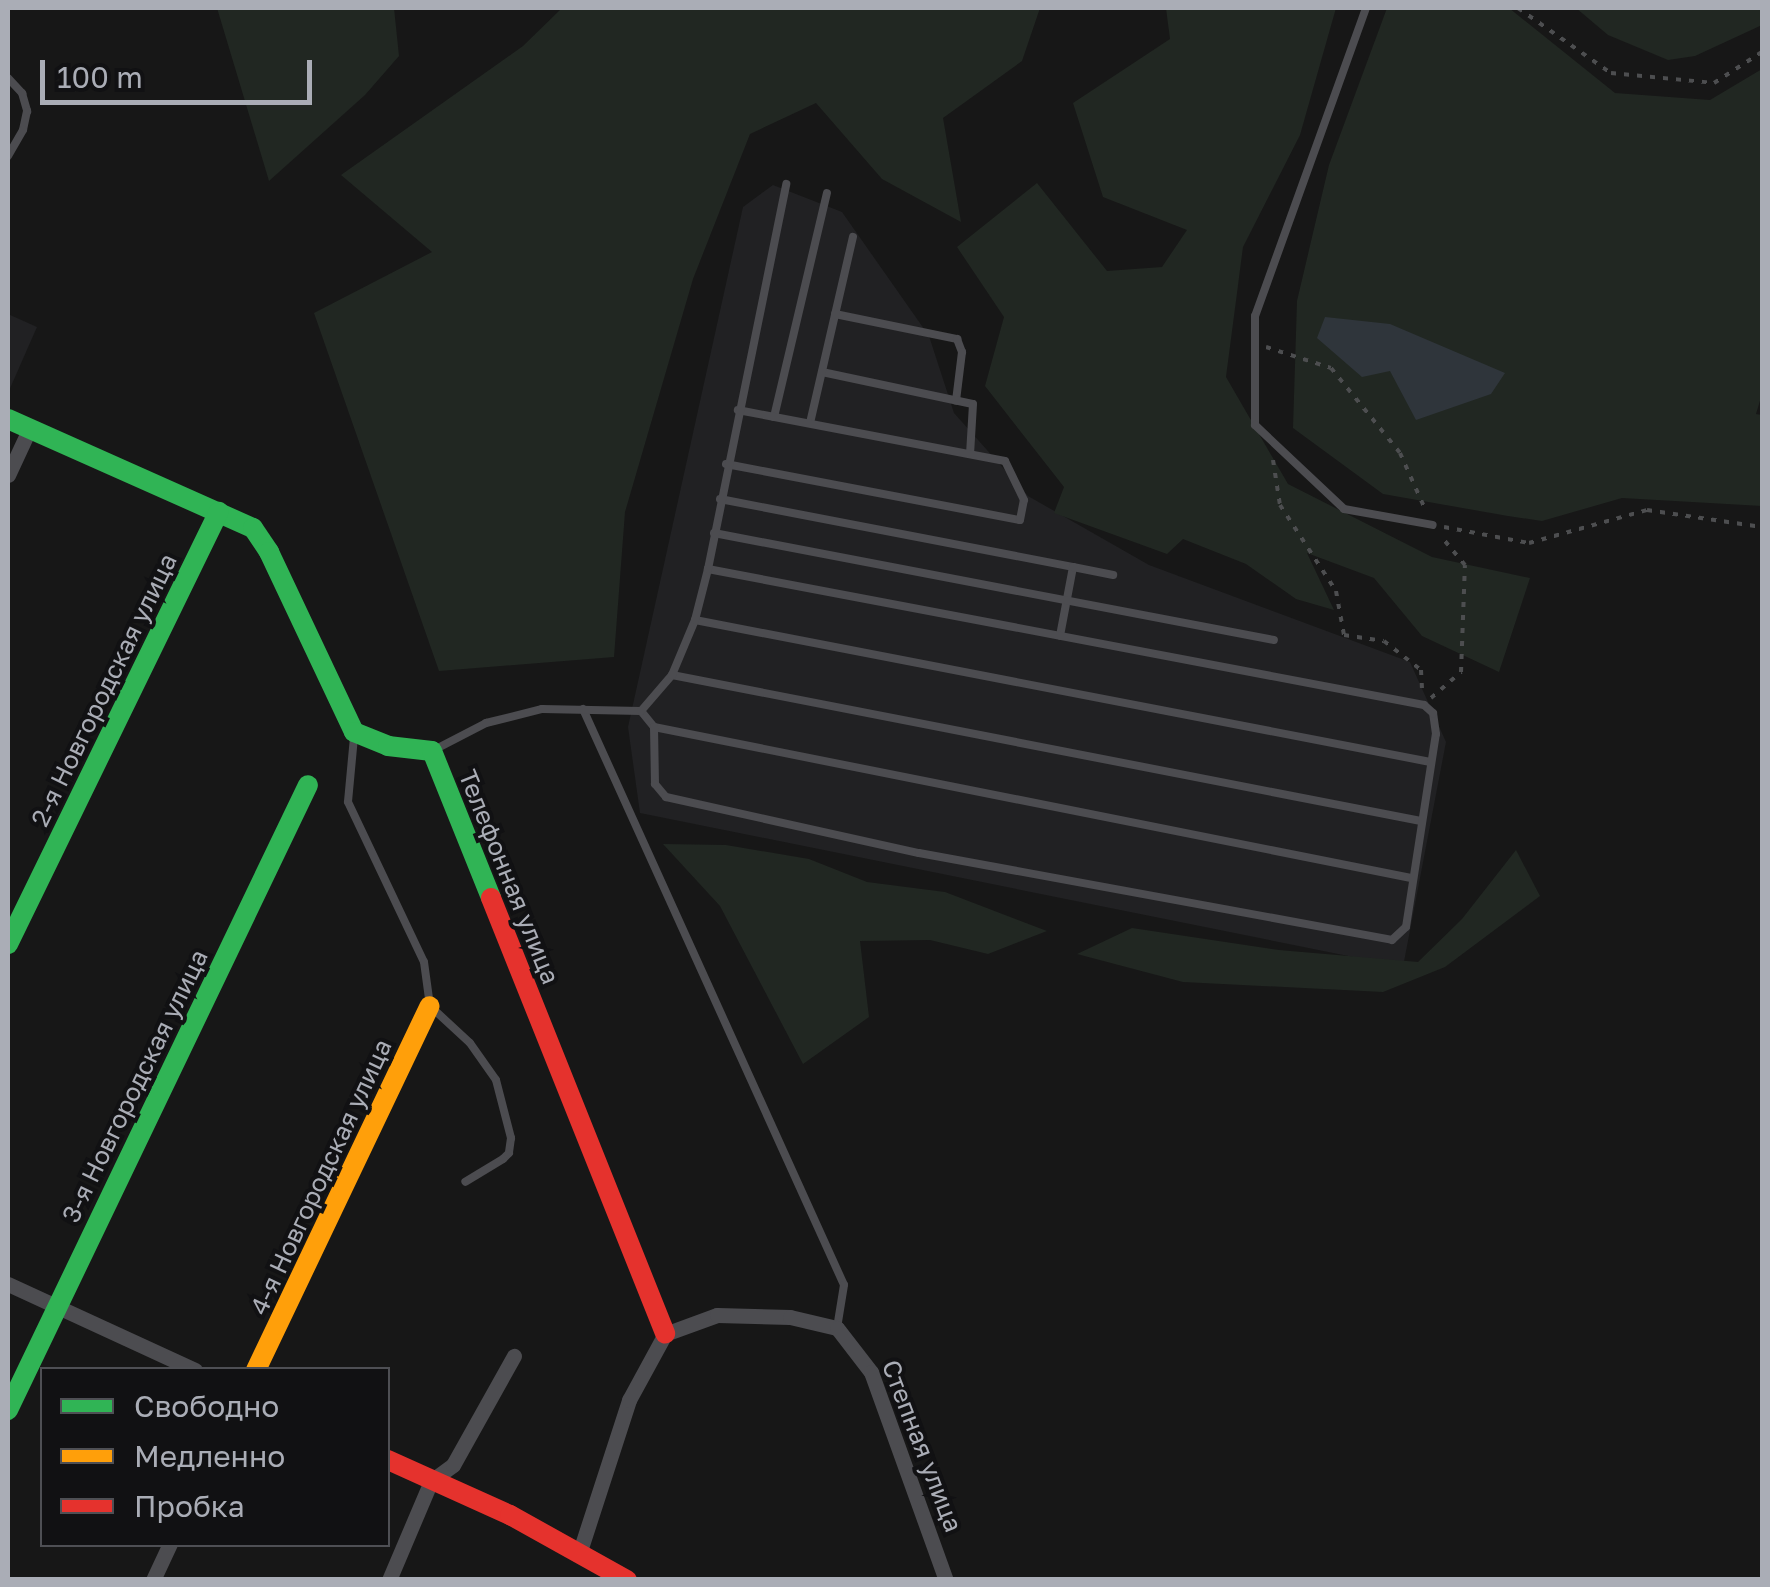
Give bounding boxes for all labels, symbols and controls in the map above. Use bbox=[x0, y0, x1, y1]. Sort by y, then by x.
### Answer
scale bar bbox=[45, 40, 318, 102]
text: 100 m bbox=[57, 59, 143, 95]
street label: 2-я Новгородская улица bbox=[25, 549, 183, 831]
street label: Телефонная улица bbox=[452, 765, 566, 989]
street label: 3-я Новгородская улица bbox=[56, 945, 214, 1227]
street label: 4-я Новгородская улица bbox=[244, 1034, 398, 1320]
street label: Степная улица bbox=[875, 1356, 969, 1536]
legend bbox=[40, 1367, 390, 1547]
text: Свободно bbox=[134, 1388, 279, 1424]
text: Медленно bbox=[134, 1438, 285, 1474]
text: Пробка bbox=[134, 1488, 245, 1524]

